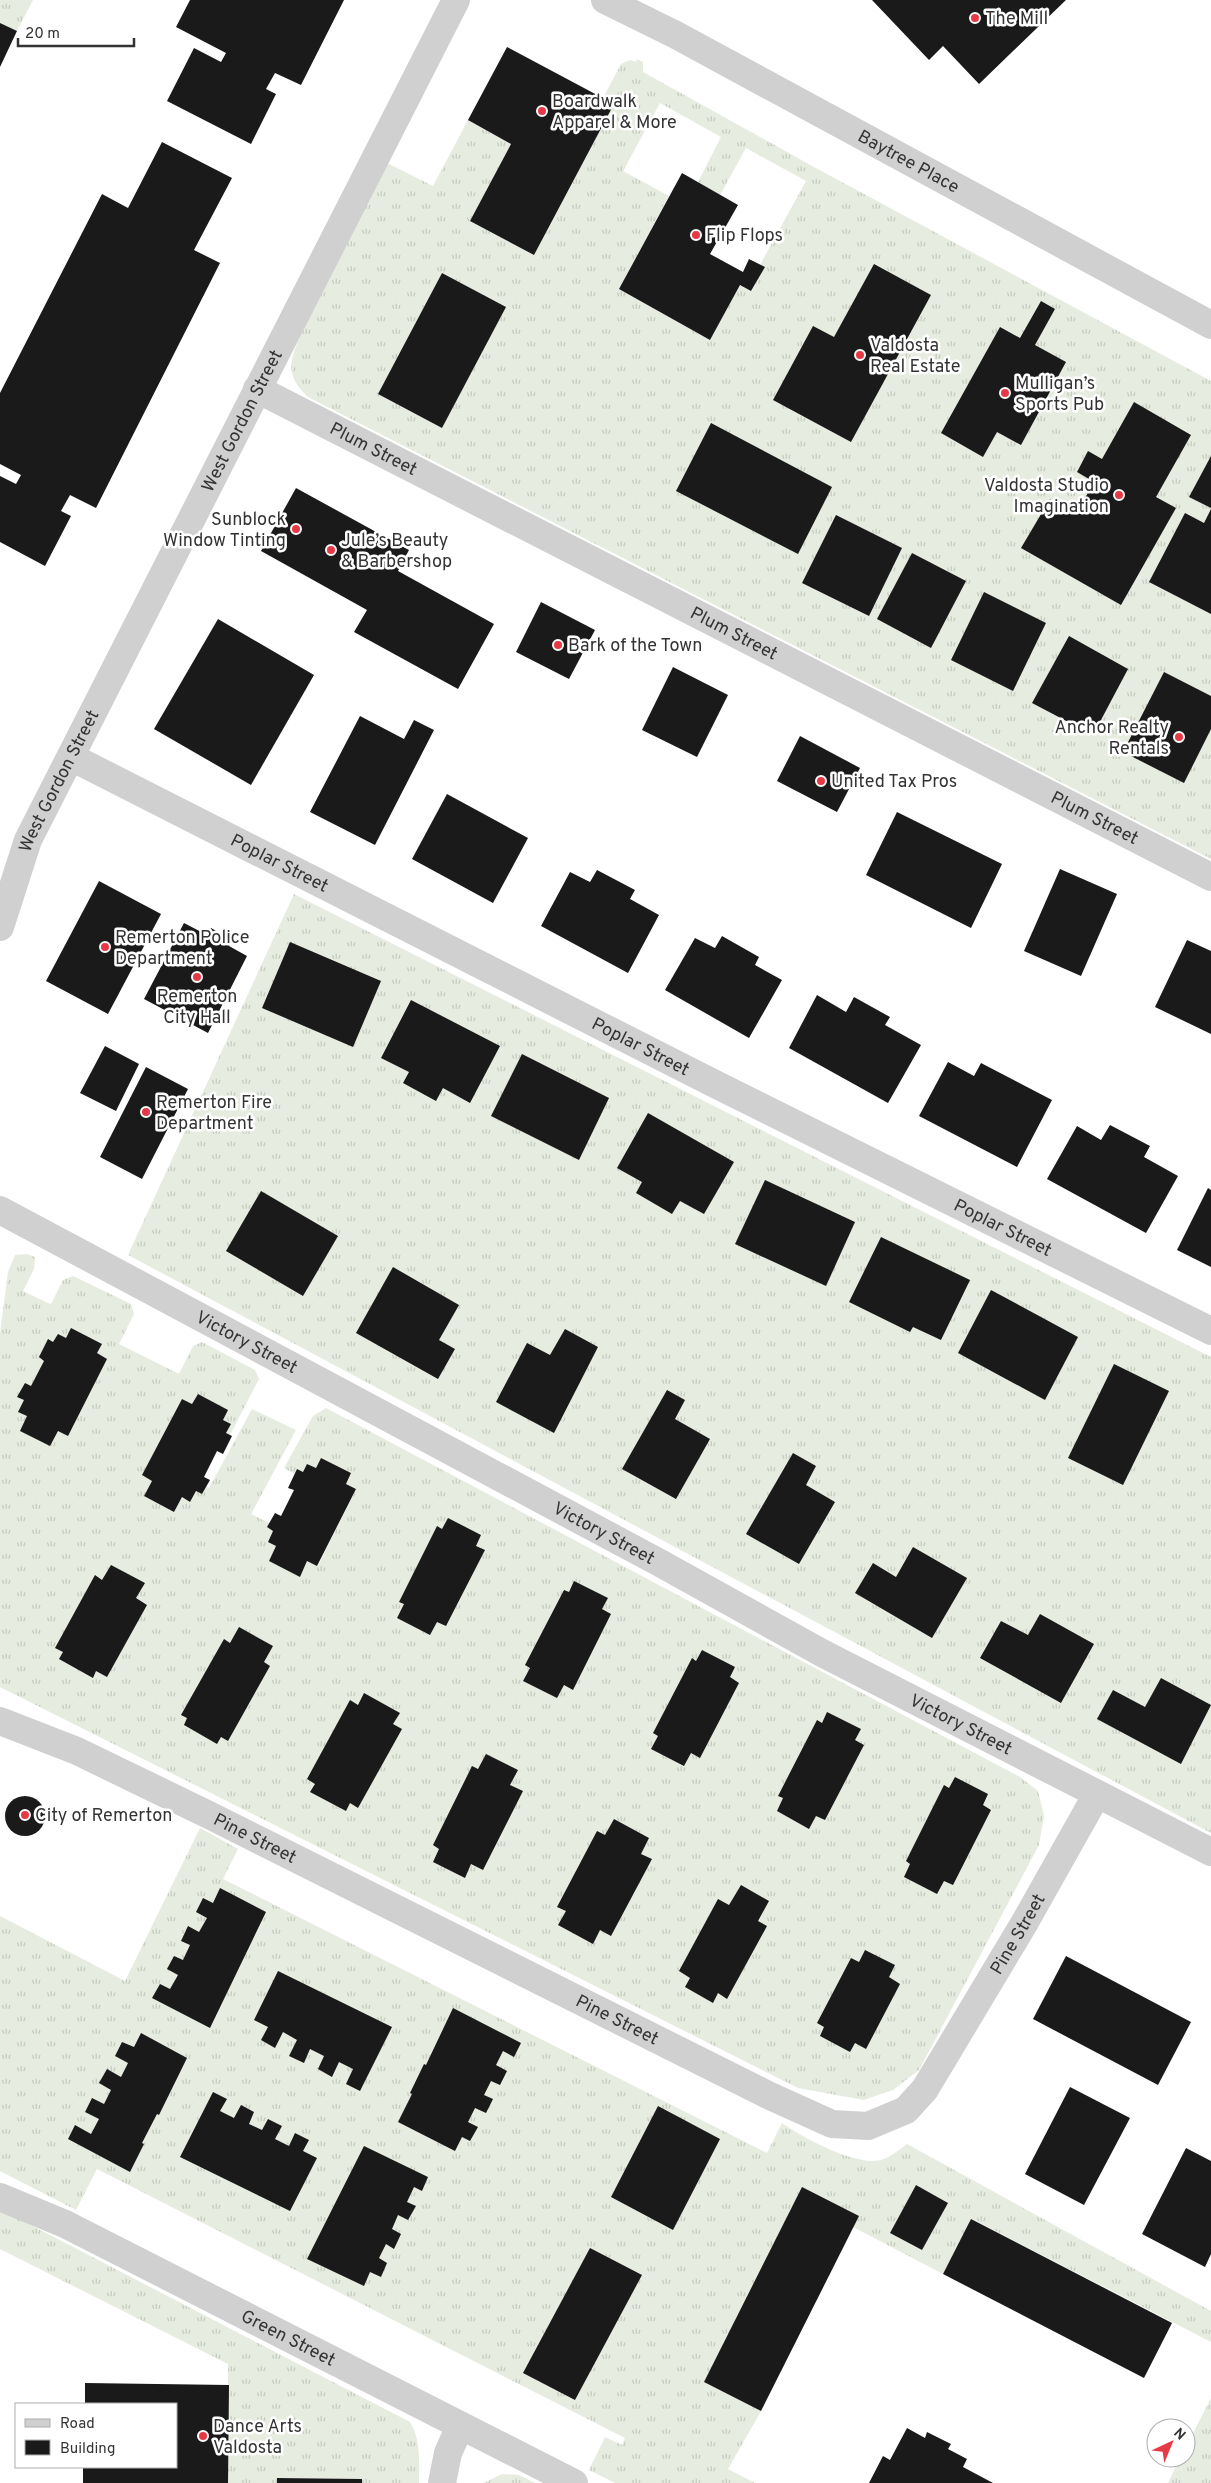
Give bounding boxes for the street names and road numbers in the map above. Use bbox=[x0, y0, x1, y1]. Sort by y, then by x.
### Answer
street label: Baytree Place bbox=[853, 126, 963, 199]
street label: West Gordon Street bbox=[197, 346, 289, 496]
street label: Plum Street bbox=[325, 418, 421, 482]
street label: Plum Street bbox=[686, 602, 781, 666]
street label: West Gordon Street bbox=[15, 706, 105, 855]
street label: Plum Street bbox=[1046, 787, 1142, 851]
street label: Poplar Street bbox=[226, 830, 332, 899]
street label: Poplar Street bbox=[587, 1013, 693, 1082]
street label: Poplar Street bbox=[949, 1195, 1055, 1263]
street label: Victory Street bbox=[191, 1307, 301, 1380]
street label: Victory Street bbox=[548, 1498, 658, 1571]
street label: Victory Street bbox=[905, 1690, 1016, 1761]
street label: Pine Street bbox=[209, 1809, 300, 1870]
street label: Pine Street bbox=[986, 1890, 1051, 1979]
street label: Pine Street bbox=[571, 1990, 662, 2051]
street label: Green Street bbox=[237, 2305, 339, 2373]

